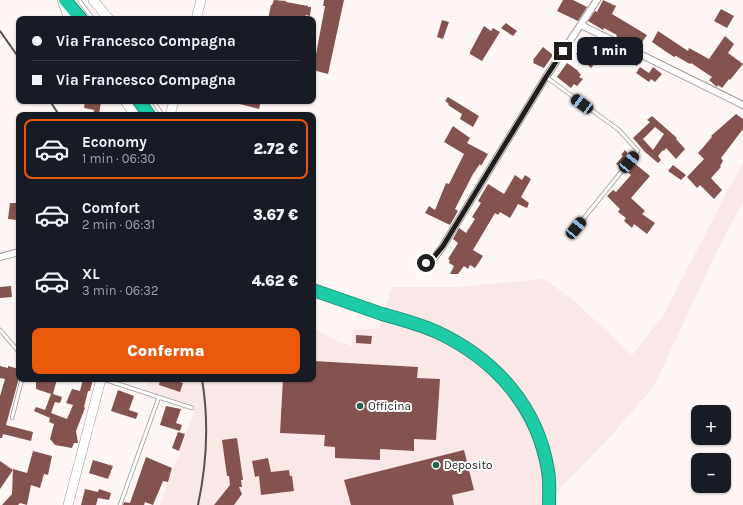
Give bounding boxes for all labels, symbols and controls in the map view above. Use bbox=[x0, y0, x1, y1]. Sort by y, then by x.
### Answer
text: Via Francesco Compagna bbox=[56, 32, 236, 50]
callout: 1 min bbox=[577, 37, 643, 65]
route end bbox=[554, 42, 572, 60]
text: 1 min bbox=[593, 43, 627, 58]
text: Via Francesco Compagna bbox=[56, 71, 236, 89]
car bbox=[569, 92, 595, 116]
icon: car bbox=[34, 131, 70, 167]
text: Economy bbox=[82, 133, 147, 151]
text: 2.72 € bbox=[253, 140, 298, 158]
car bbox=[617, 149, 641, 175]
text: 1 min · 06:30 bbox=[82, 151, 155, 166]
icon: car bbox=[34, 197, 70, 233]
text: Comfort bbox=[82, 199, 140, 217]
text: 3.67 € bbox=[253, 206, 298, 224]
car bbox=[564, 215, 588, 241]
text: 2 min · 06:31 bbox=[82, 217, 155, 232]
route start bbox=[417, 254, 435, 272]
icon: car bbox=[34, 263, 70, 299]
text: XL bbox=[82, 265, 100, 283]
text: 4.62 € bbox=[252, 272, 298, 290]
text: 3 min · 06:32 bbox=[82, 283, 159, 298]
button: Conferma bbox=[32, 328, 300, 374]
place label: Officina bbox=[368, 399, 411, 413]
marker: Officina bbox=[355, 401, 365, 411]
map controls bbox=[691, 405, 731, 493]
button: + bbox=[691, 405, 731, 445]
button: − bbox=[691, 453, 731, 493]
place label: Deposito bbox=[444, 458, 493, 472]
marker: Deposito bbox=[431, 460, 441, 470]

